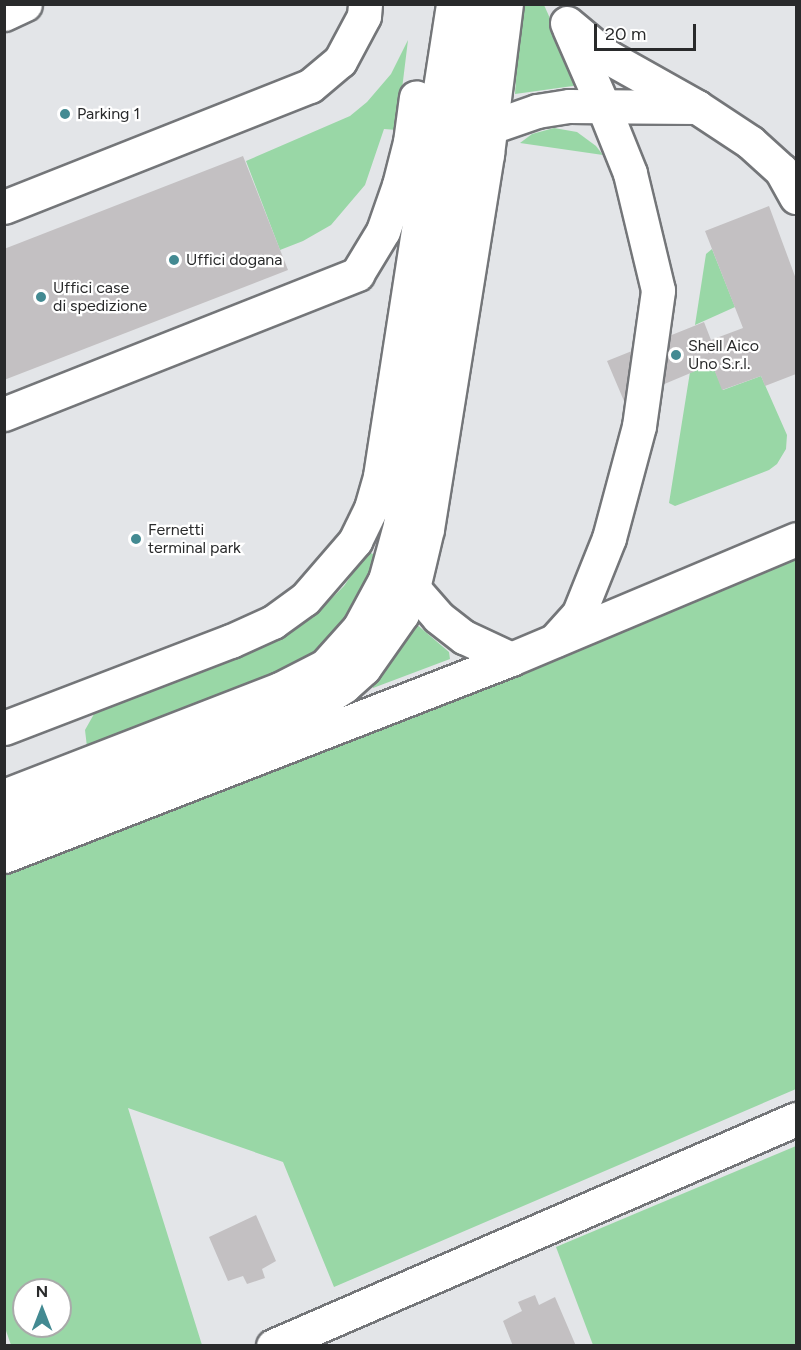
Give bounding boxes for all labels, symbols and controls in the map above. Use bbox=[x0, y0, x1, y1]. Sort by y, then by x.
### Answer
scale bar bbox=[597, 12, 699, 50]
text: 20 m bbox=[605, 23, 646, 45]
place label: Parking 1 bbox=[77, 104, 140, 124]
marker: Parking 1 bbox=[58, 107, 72, 121]
place label: Uffici dogana bbox=[186, 250, 282, 270]
marker: Uffici dogana bbox=[167, 253, 181, 267]
place label: Uffici case di spedizione bbox=[53, 278, 147, 316]
marker: Uffici case di spedizione bbox=[34, 290, 48, 304]
place label: Shell Aico Uno S.r.l. bbox=[688, 336, 759, 374]
marker: Shell Aico Uno S.r.l. bbox=[669, 348, 683, 362]
place label: Fernetti terminal park bbox=[148, 520, 241, 558]
marker: Fernetti terminal park bbox=[129, 532, 143, 546]
north arrow bbox=[12, 1278, 72, 1338]
text: N bbox=[36, 1282, 48, 1301]

